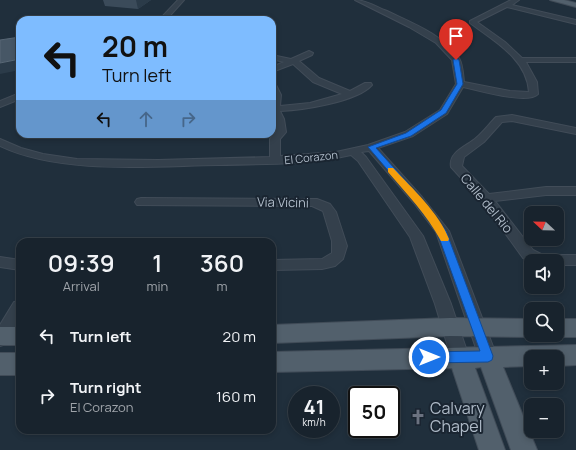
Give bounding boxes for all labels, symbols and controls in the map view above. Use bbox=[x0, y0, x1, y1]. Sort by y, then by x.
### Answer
pin bbox=[439, 19, 473, 60]
icon: arrive bbox=[445, 25, 467, 47]
text: 20 m bbox=[102, 27, 168, 65]
icon: left bbox=[36, 32, 88, 84]
text: Turn left bbox=[102, 63, 172, 87]
icon: left bbox=[93, 108, 115, 130]
icon: ahead bbox=[135, 108, 157, 130]
icon: right bbox=[177, 108, 199, 130]
street label: El Corazon bbox=[284, 147, 338, 167]
street label: Calle del Rio bbox=[457, 169, 517, 237]
street label: Via Vicini bbox=[257, 193, 309, 211]
north arrow bbox=[524, 206, 564, 246]
map controls bbox=[524, 206, 564, 438]
text: 09:39 bbox=[48, 246, 115, 279]
text: 1 bbox=[152, 246, 162, 279]
text: 360 bbox=[200, 246, 244, 279]
button: sound bbox=[524, 254, 564, 294]
text: Arrival bbox=[63, 277, 100, 295]
text: min bbox=[146, 277, 168, 295]
text: m bbox=[217, 277, 228, 295]
button: search bbox=[524, 302, 564, 342]
icon: left bbox=[36, 325, 58, 347]
text: Turn left bbox=[70, 326, 132, 347]
text: 20 m bbox=[223, 326, 256, 347]
position arrow bbox=[408, 336, 450, 378]
button: + bbox=[524, 350, 564, 390]
text: Turn right bbox=[70, 377, 141, 398]
icon: right bbox=[36, 385, 58, 407]
text: 160 m bbox=[216, 386, 256, 407]
speed limit sign: 50 bbox=[348, 386, 400, 438]
text: 41 bbox=[304, 393, 324, 420]
place label: Calvary Chapel bbox=[430, 397, 485, 437]
text: El Corazon bbox=[70, 398, 133, 416]
button: − bbox=[524, 398, 564, 438]
church icon: Calvary Chapel bbox=[409, 408, 427, 426]
text: km/h bbox=[302, 415, 326, 429]

